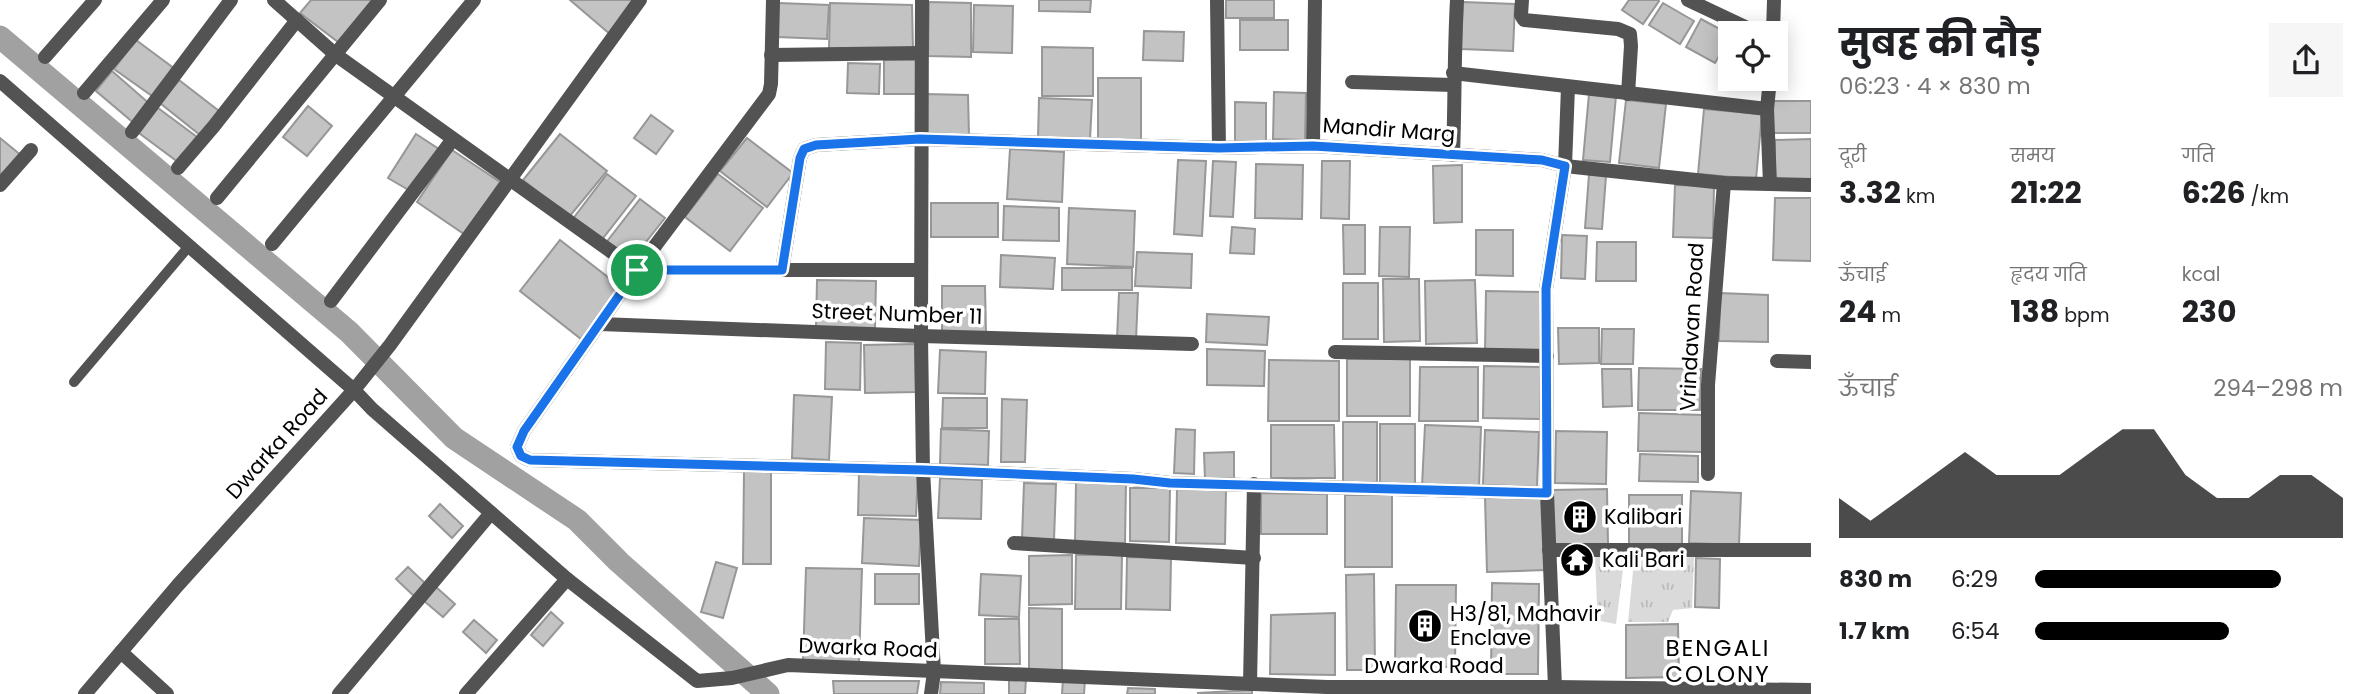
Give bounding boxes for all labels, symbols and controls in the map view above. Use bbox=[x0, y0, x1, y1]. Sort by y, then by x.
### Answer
text: सुबह की दौड़ bbox=[1839, 16, 2041, 69]
map controls bbox=[1718, 21, 1788, 91]
button: locate bbox=[1718, 21, 1788, 91]
button: share bbox=[2269, 23, 2343, 97]
text: 06:23 · 4 × 830 m bbox=[1839, 70, 2031, 102]
street label: Mandir Marg bbox=[1322, 110, 1456, 149]
text: दूरी bbox=[1839, 142, 1866, 169]
text: समय bbox=[2010, 142, 2055, 169]
text: गति bbox=[2182, 142, 2215, 169]
text: 3.32 bbox=[1839, 171, 1901, 214]
text: 21:22 bbox=[2010, 171, 2082, 214]
text: 6:26 bbox=[2182, 171, 2246, 214]
text: km bbox=[1901, 183, 1935, 210]
text: /km bbox=[2246, 183, 2289, 210]
pin bbox=[607, 240, 667, 300]
street label: Vrindavan Road bbox=[1673, 242, 1710, 412]
icon: arrive bbox=[618, 251, 656, 289]
text: ऊँचाई bbox=[1839, 261, 1886, 288]
text: हृदय गति bbox=[2010, 261, 2087, 288]
text: kcal bbox=[2182, 261, 2221, 288]
text: 24 bbox=[1839, 290, 1876, 333]
text: 138 bbox=[2010, 290, 2059, 333]
text: 230 bbox=[2182, 290, 2237, 333]
street label: Street Number 11 bbox=[811, 296, 983, 331]
text: m bbox=[1876, 302, 1901, 329]
text: bpm bbox=[2059, 302, 2110, 329]
text: ऊँचाई bbox=[1839, 372, 1896, 404]
text: 294–298 m bbox=[2213, 372, 2343, 404]
street label: Dwarka Road bbox=[219, 382, 334, 505]
building icon: Kalibari bbox=[1561, 498, 1599, 536]
place label: Kalibari bbox=[1604, 502, 1683, 531]
temple icon: Kali Bari bbox=[1558, 541, 1596, 579]
place label: Kali Bari bbox=[1602, 545, 1685, 574]
text: 830 m bbox=[1839, 563, 1912, 595]
text: 6:29 bbox=[1951, 563, 1998, 595]
place label: H3/81, Mahavir Enclave bbox=[1450, 599, 1601, 652]
building icon: H3/81, Mahavir Enclave bbox=[1406, 607, 1444, 645]
text: 1.7 km bbox=[1839, 615, 1910, 647]
text: 6:54 bbox=[1951, 615, 1999, 647]
street label: Dwarka Road bbox=[798, 631, 938, 664]
district label: BENGALI COLONY bbox=[1665, 632, 1771, 690]
street label: Dwarka Road bbox=[1364, 651, 1504, 680]

